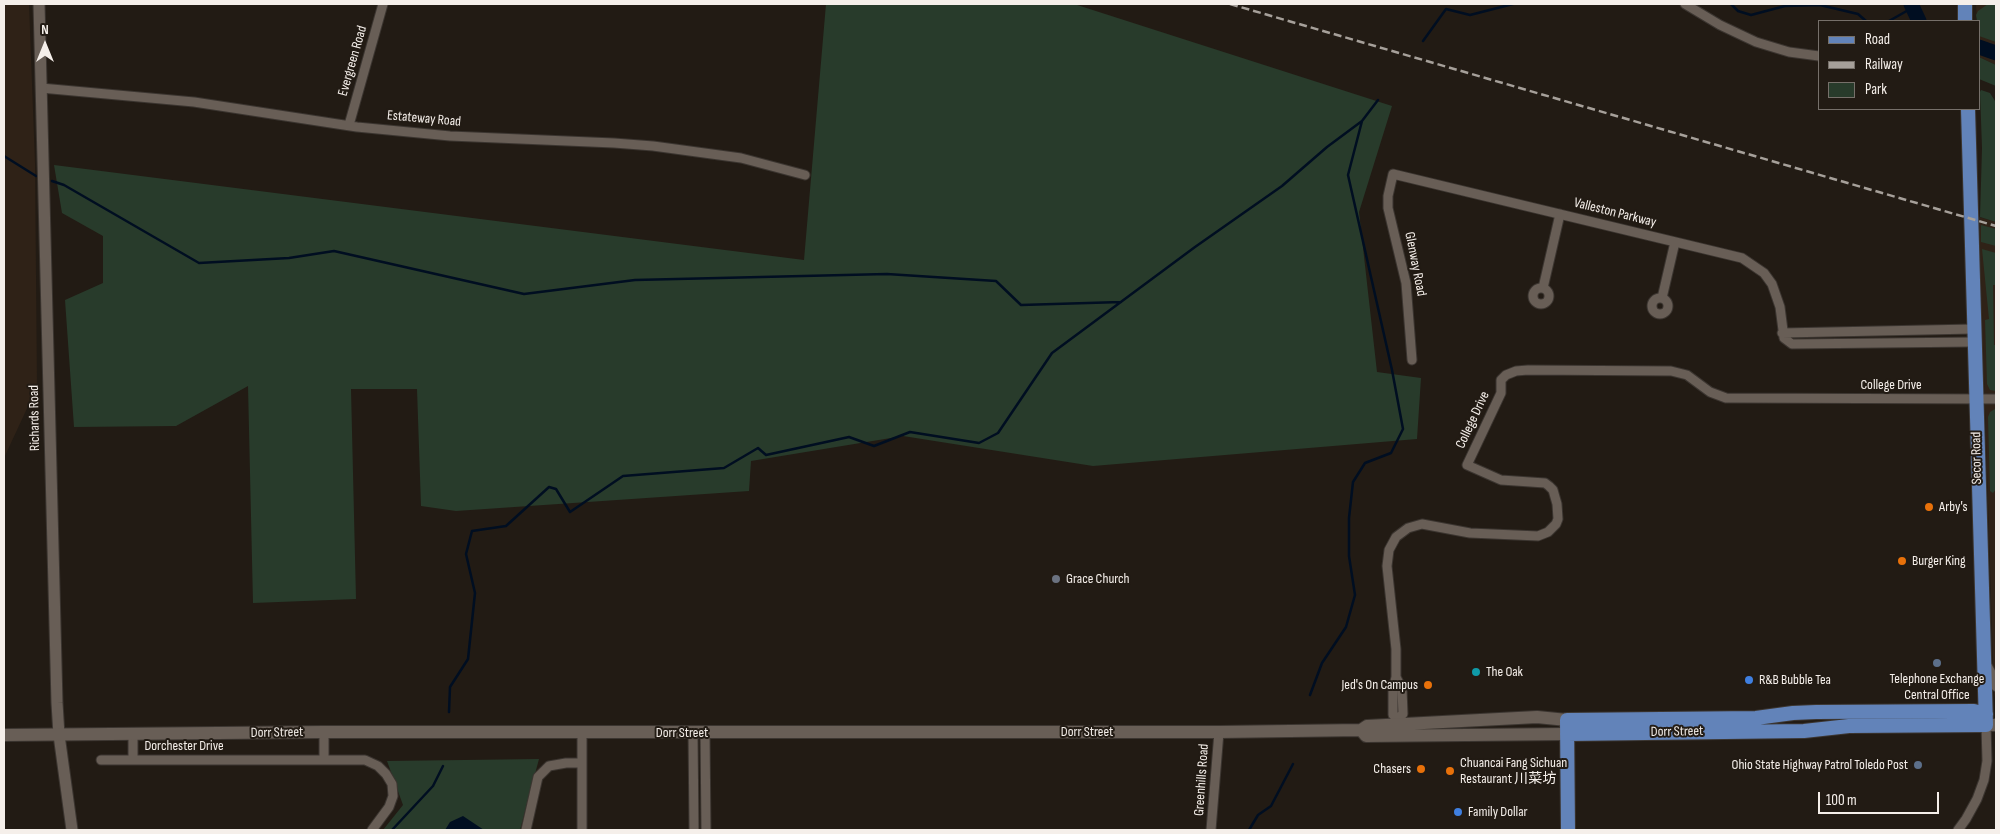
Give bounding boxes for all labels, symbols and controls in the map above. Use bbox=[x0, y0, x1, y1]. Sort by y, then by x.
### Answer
north arrow bbox=[20, 20, 70, 70]
legend bbox=[1818, 20, 1980, 110]
text: N bbox=[41, 21, 49, 38]
street label: Evergreen Road bbox=[335, 24, 371, 98]
text: Road bbox=[1865, 30, 1890, 49]
text: Railway bbox=[1865, 55, 1903, 74]
text: Park bbox=[1865, 80, 1887, 99]
street label: Estateway Road bbox=[386, 107, 462, 131]
street label: Valleston Parkway bbox=[1572, 195, 1658, 231]
street label: Glenway Road bbox=[1401, 230, 1429, 298]
street label: College Drive bbox=[1860, 377, 1922, 393]
street label: Richards Road bbox=[26, 385, 44, 451]
street label: College Drive bbox=[1452, 389, 1494, 451]
street label: Secor Road bbox=[1968, 432, 1986, 484]
place label: Arby's bbox=[1939, 499, 1968, 515]
marker: Arby's bbox=[1923, 501, 1935, 513]
place label: Burger King bbox=[1912, 553, 1966, 569]
marker: Burger King bbox=[1896, 555, 1908, 567]
place label: Grace Church bbox=[1066, 571, 1130, 587]
marker: Grace Church bbox=[1050, 573, 1062, 585]
marker: Telephone Exchange Central Office bbox=[1931, 657, 1943, 669]
place label: The Oak bbox=[1486, 664, 1523, 680]
marker: The Oak bbox=[1470, 666, 1482, 678]
place label: Telephone Exchange Central Office bbox=[1890, 671, 1984, 704]
place label: R&B Bubble Tea bbox=[1759, 672, 1831, 688]
marker: R&B Bubble Tea bbox=[1743, 674, 1755, 686]
place label: Jed's On Campus bbox=[1341, 677, 1418, 693]
marker: Jed's On Campus bbox=[1422, 679, 1434, 691]
street label: Dorr Street bbox=[1651, 723, 1703, 741]
street label: Dorr Street bbox=[251, 724, 303, 742]
street label: Dorr Street bbox=[1061, 724, 1113, 740]
street label: Dorr Street bbox=[656, 725, 708, 741]
street label: Dorchester Drive bbox=[144, 738, 224, 754]
street label: Greenhills Road bbox=[1191, 743, 1213, 817]
place label: Chuancai Fang Sichuan Restaurant 川菜坊 bbox=[1460, 755, 1567, 788]
place label: Ohio State Highway Patrol Toledo Post bbox=[1731, 757, 1908, 773]
marker: Ohio State Highway Patrol Toledo Post bbox=[1912, 759, 1924, 771]
place label: Chasers bbox=[1373, 761, 1411, 777]
marker: Chasers bbox=[1415, 763, 1427, 775]
marker: Chuancai Fang Sichuan Restaurant 川菜坊 bbox=[1444, 765, 1456, 777]
scale bar bbox=[1820, 782, 1941, 814]
text: 100 m bbox=[1826, 791, 1857, 810]
place label: Family Dollar bbox=[1468, 804, 1528, 820]
marker: Family Dollar bbox=[1452, 806, 1464, 818]

